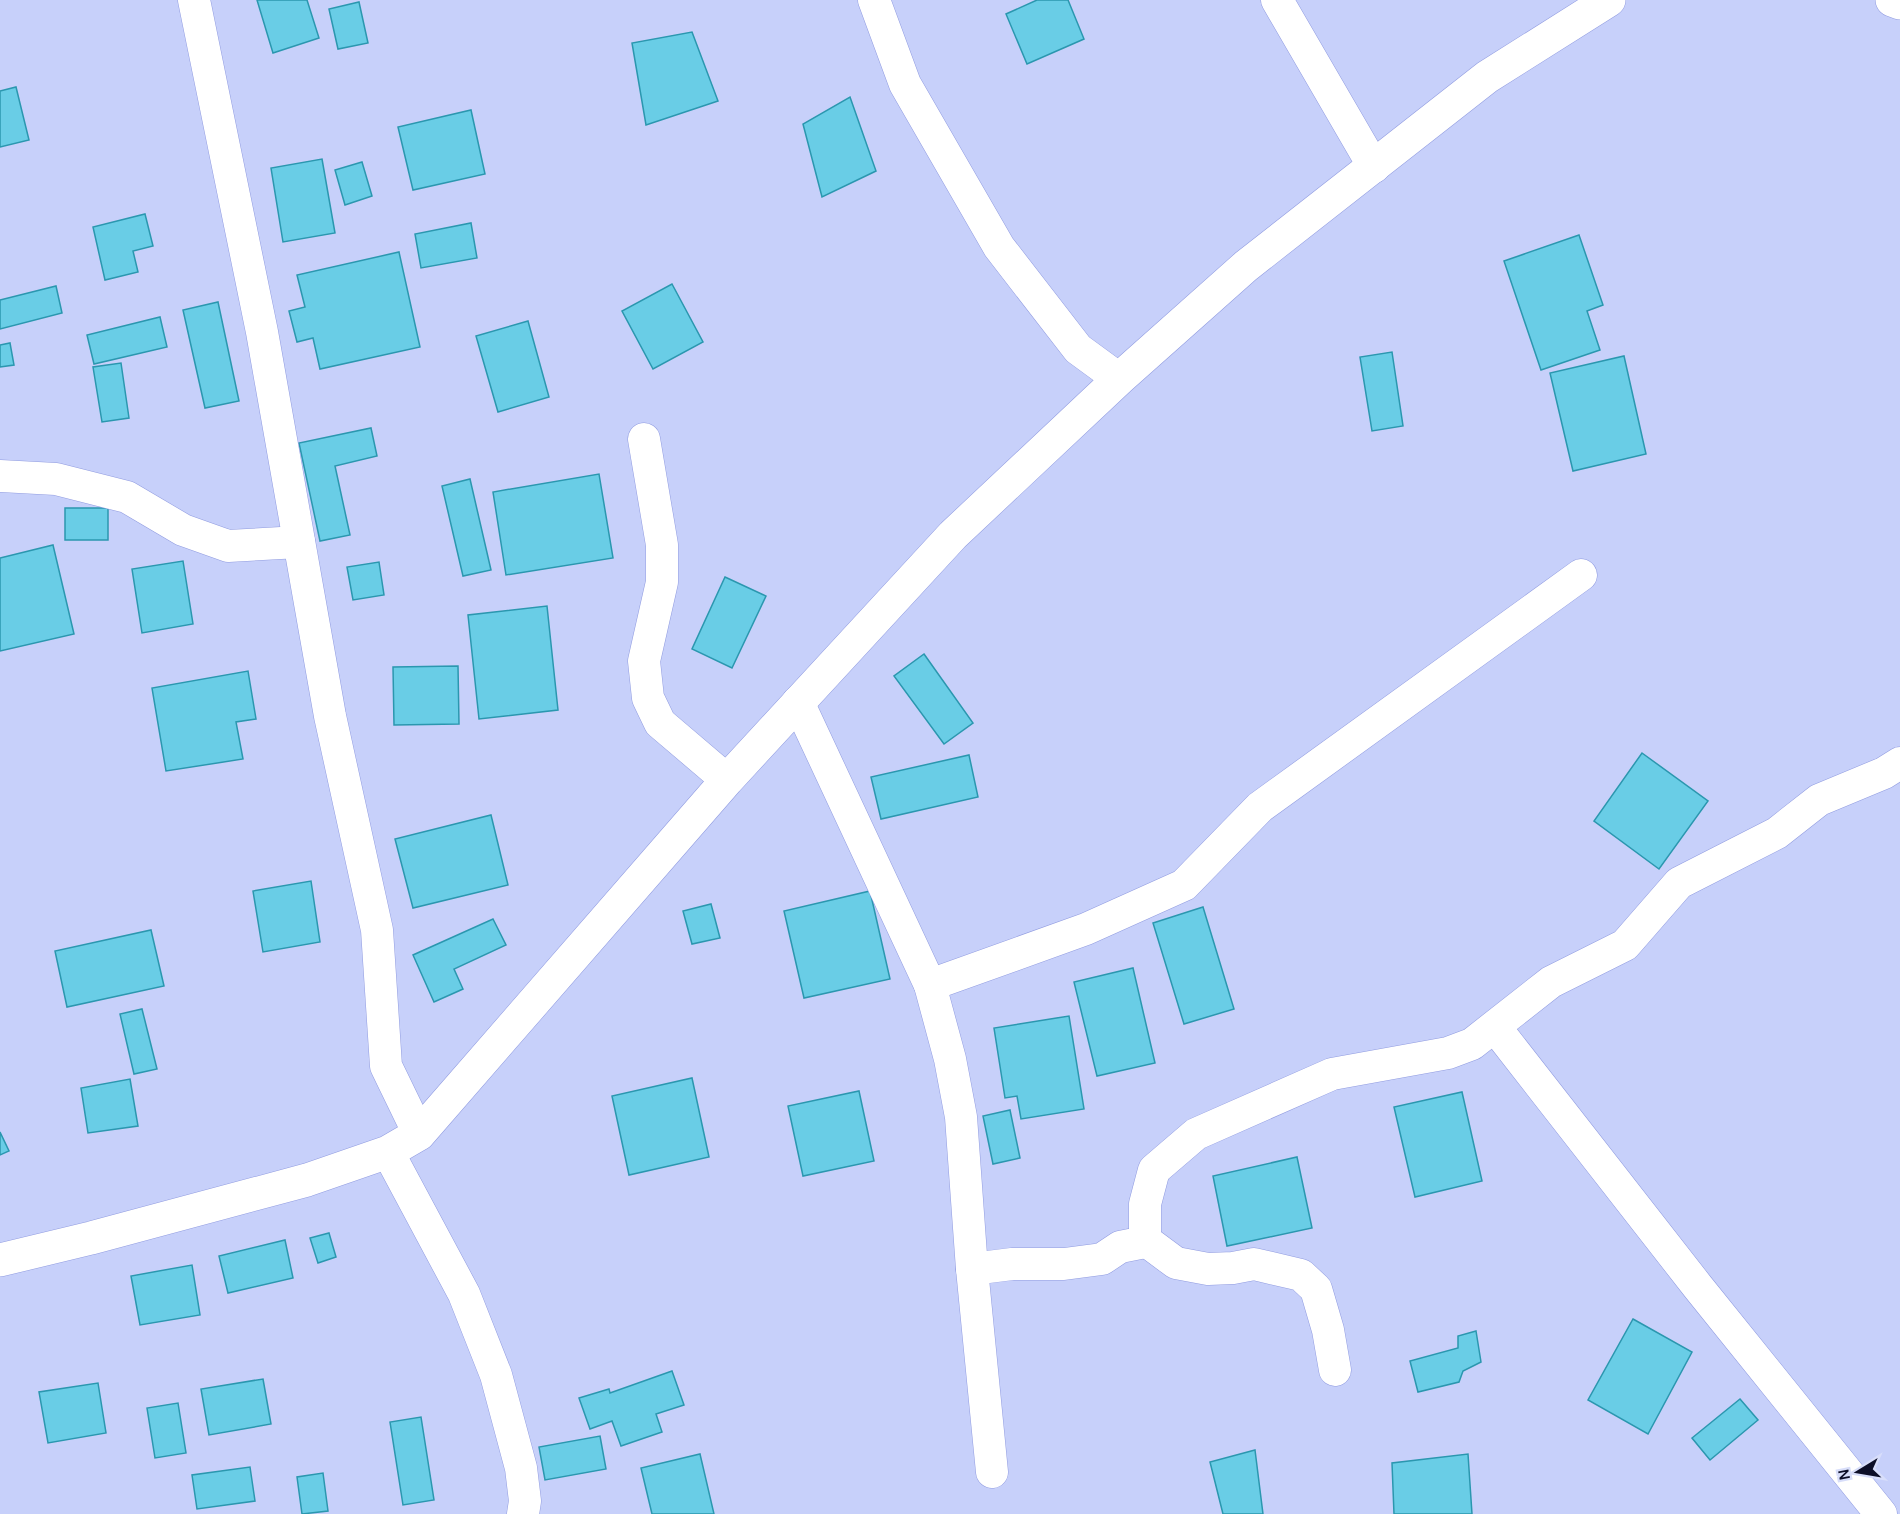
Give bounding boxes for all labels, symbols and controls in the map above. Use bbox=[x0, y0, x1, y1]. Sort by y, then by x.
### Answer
north arrow bbox=[1828, 1442, 1888, 1502]
text: N bbox=[1833, 1467, 1854, 1482]

